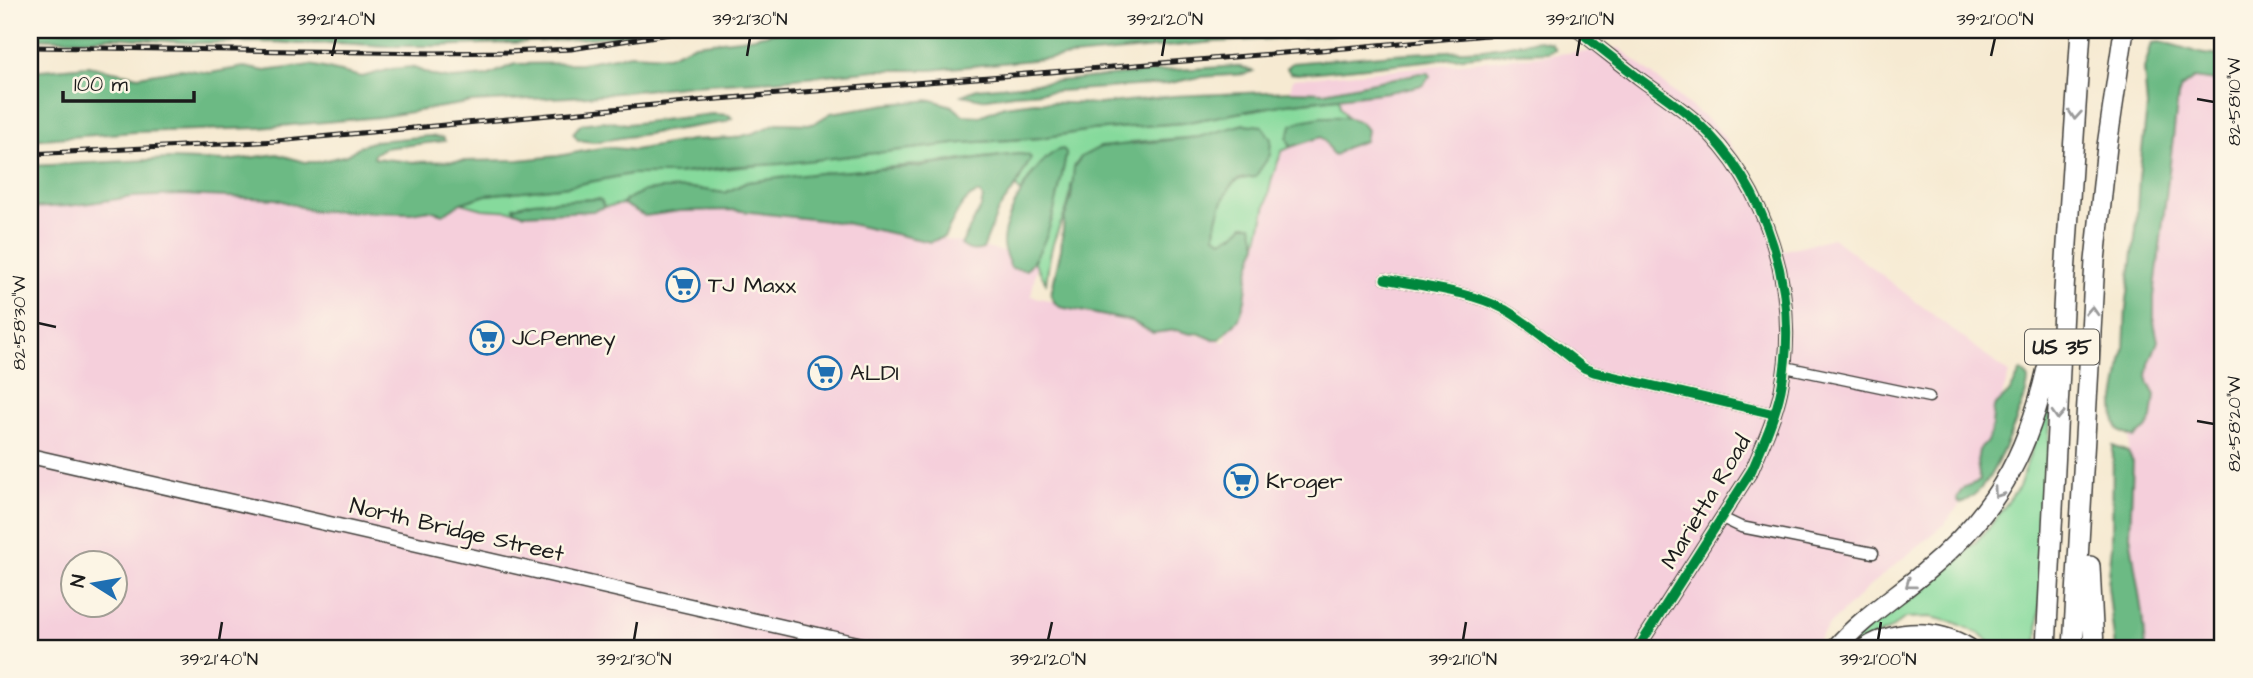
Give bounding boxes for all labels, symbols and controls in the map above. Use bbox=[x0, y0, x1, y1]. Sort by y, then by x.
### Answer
text: 39°21'40"N bbox=[297, 7, 375, 32]
text: 39°21'30"N bbox=[713, 7, 787, 32]
text: 39°21'20"N bbox=[1127, 7, 1203, 32]
text: 39°21'10"N bbox=[1546, 7, 1614, 32]
text: 39°21'00"N bbox=[1956, 7, 2034, 32]
text: 82°58'10"W bbox=[2222, 58, 2247, 146]
scale bar bbox=[63, 60, 194, 104]
text: 100 m bbox=[74, 70, 129, 99]
one-way arrow bbox=[2068, 110, 2083, 121]
supermarket icon: TJ Maxx bbox=[664, 266, 702, 304]
place label: TJ Maxx bbox=[708, 269, 796, 301]
text: 82°58'30"W bbox=[7, 275, 32, 370]
one-way arrow bbox=[2084, 305, 2099, 316]
supermarket icon: JCPenney bbox=[468, 319, 506, 357]
place label: JCPenney bbox=[512, 322, 616, 355]
road number: US 35 bbox=[2025, 330, 2099, 364]
supermarket icon: ALDI bbox=[806, 354, 844, 392]
place label: ALDI bbox=[850, 357, 899, 389]
text: 82°58'20"W bbox=[2222, 376, 2247, 472]
one-way arrow bbox=[2051, 410, 2066, 421]
street label: Marietta Road bbox=[1653, 429, 1759, 575]
supermarket icon: Kroger bbox=[1222, 462, 1260, 500]
place label: Kroger bbox=[1266, 465, 1343, 498]
one-way arrow bbox=[1994, 485, 2006, 498]
street label: North Bridge Street bbox=[347, 490, 568, 571]
north arrow bbox=[60, 548, 130, 618]
text: N bbox=[64, 573, 93, 589]
one-way arrow bbox=[1905, 575, 1917, 588]
text: 39°21'40"N bbox=[180, 647, 258, 672]
text: 39°21'30"N bbox=[597, 647, 671, 672]
text: 39°21'20"N bbox=[1010, 647, 1086, 672]
text: 39°21'10"N bbox=[1429, 647, 1497, 672]
text: 39°21'00"N bbox=[1839, 647, 1917, 672]

